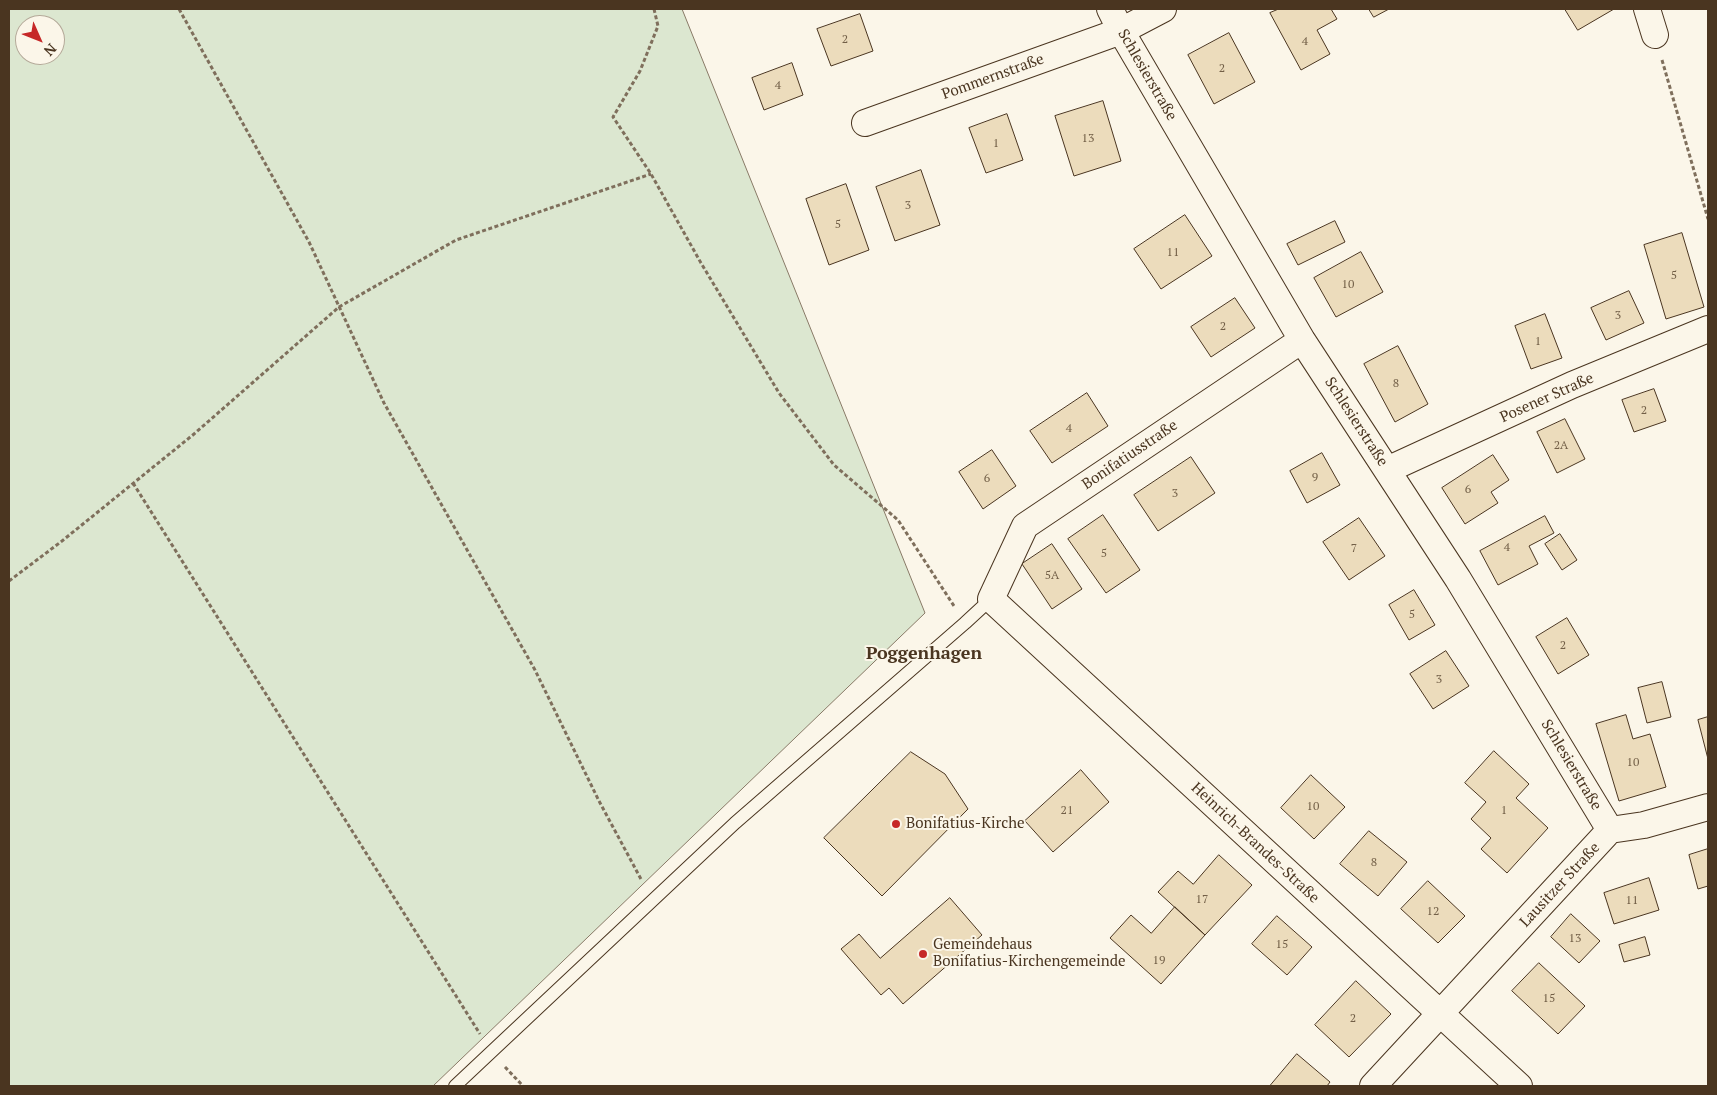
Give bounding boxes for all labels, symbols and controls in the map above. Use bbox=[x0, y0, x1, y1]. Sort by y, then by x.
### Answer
north arrow bbox=[15, 15, 65, 65]
street label: Schlesierstraße bbox=[1114, 26, 1180, 124]
house number: 2 bbox=[842, 33, 848, 47]
house number: 4 bbox=[1302, 35, 1308, 49]
text: N bbox=[40, 40, 61, 60]
street label: Pommernstraße bbox=[939, 50, 1047, 104]
house number: 2 bbox=[1219, 62, 1225, 76]
house number: 4 bbox=[775, 79, 781, 93]
house number: 13 bbox=[1082, 132, 1094, 146]
house number: 1 bbox=[993, 137, 999, 151]
house number: 3 bbox=[905, 199, 911, 213]
house number: 5 bbox=[835, 218, 841, 232]
house number: 11 bbox=[1167, 246, 1179, 260]
house number: 5 bbox=[1671, 269, 1677, 283]
house number: 10 bbox=[1342, 278, 1354, 292]
house number: 3 bbox=[1615, 309, 1621, 323]
house number: 2 bbox=[1220, 320, 1226, 334]
house number: 1 bbox=[1535, 335, 1541, 349]
street label: Posener Straße bbox=[1497, 369, 1597, 427]
street label: Schlesierstraße bbox=[1320, 374, 1392, 470]
house number: 8 bbox=[1393, 377, 1399, 391]
house number: 2 bbox=[1641, 404, 1647, 418]
street label: Bonifatiusstraße bbox=[1079, 416, 1181, 494]
house number: 4 bbox=[1066, 422, 1072, 436]
house number: 2A bbox=[1554, 439, 1568, 453]
house number: 9 bbox=[1312, 471, 1318, 485]
house number: 6 bbox=[984, 472, 990, 486]
house number: 6 bbox=[1465, 483, 1471, 497]
house number: 3 bbox=[1172, 487, 1178, 501]
house number: 4 bbox=[1504, 541, 1510, 555]
house number: 7 bbox=[1351, 542, 1357, 556]
house number: 5 bbox=[1101, 547, 1107, 561]
house number: 5A bbox=[1045, 569, 1059, 583]
house number: 5 bbox=[1409, 608, 1415, 622]
house number: 2 bbox=[1560, 639, 1566, 653]
district label: Poggenhagen bbox=[866, 643, 982, 665]
house number: 3 bbox=[1436, 673, 1442, 687]
street label: Schlesierstraße bbox=[1537, 716, 1605, 814]
house number: 10 bbox=[1627, 756, 1639, 770]
street label: Heinrich-Brandes-Straße bbox=[1187, 779, 1323, 907]
house number: 10 bbox=[1307, 800, 1319, 814]
house number: 21 bbox=[1061, 804, 1073, 818]
house number: 1 bbox=[1501, 804, 1507, 818]
place label: Bonifatius-Kirche bbox=[906, 815, 1025, 833]
marker: Bonifatius-Kirche bbox=[890, 818, 902, 830]
street label: Lausitzer Straße bbox=[1516, 839, 1604, 931]
house number: 8 bbox=[1371, 856, 1377, 870]
house number: 17 bbox=[1196, 893, 1208, 907]
house number: 11 bbox=[1626, 894, 1638, 908]
house number: 12 bbox=[1427, 905, 1439, 919]
house number: 13 bbox=[1569, 932, 1581, 946]
place label: Gemeindehaus Bonifatius-Kirchengemeinde bbox=[933, 936, 1126, 971]
house number: 15 bbox=[1276, 938, 1288, 952]
marker: Gemeindehaus Bonifatius-Kirchengemeinde bbox=[917, 948, 929, 960]
house number: 19 bbox=[1153, 954, 1165, 968]
house number: 15 bbox=[1543, 992, 1555, 1006]
house number: 2 bbox=[1350, 1012, 1356, 1026]

